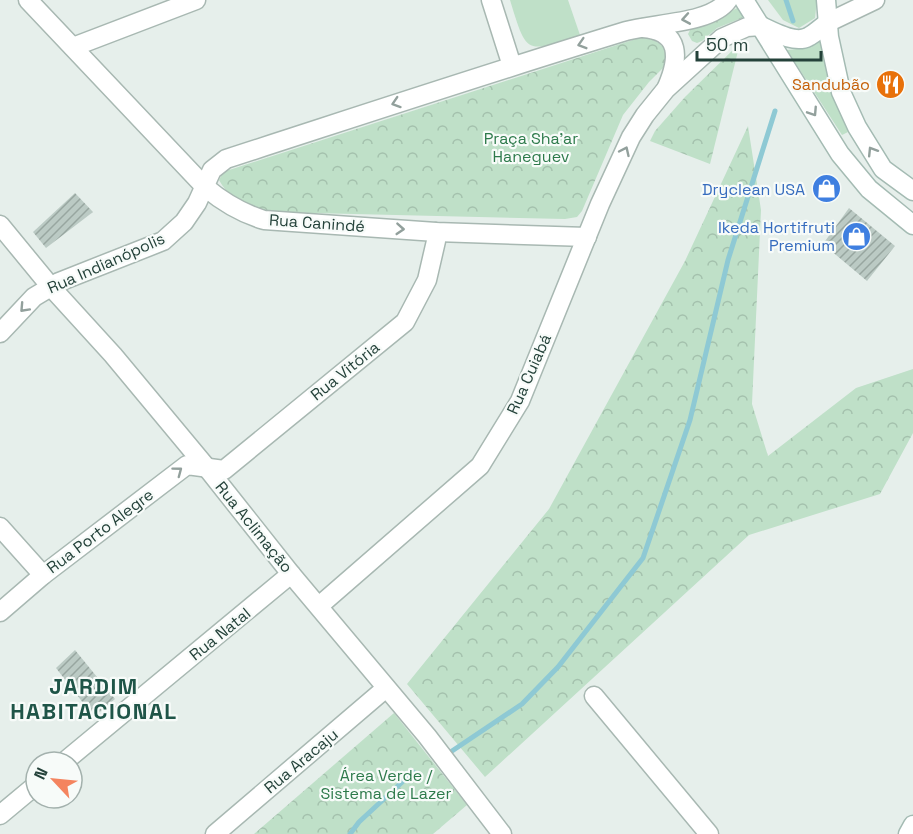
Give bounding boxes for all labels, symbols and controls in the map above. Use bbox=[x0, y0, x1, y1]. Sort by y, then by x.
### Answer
one-way arrow bbox=[681, 12, 691, 25]
scale bar bbox=[697, 24, 822, 62]
text: 50 m bbox=[706, 33, 748, 56]
one-way arrow bbox=[577, 37, 588, 49]
restaurant icon: Sandubão bbox=[875, 68, 907, 100]
place label: Sandubão bbox=[792, 74, 870, 95]
one-way arrow bbox=[391, 96, 402, 109]
one-way arrow bbox=[806, 106, 818, 116]
park label: Praça Sha'ar Haneguev bbox=[484, 128, 578, 167]
one-way arrow bbox=[618, 146, 630, 157]
one-way arrow bbox=[867, 147, 879, 157]
shop icon: Dryclean USA bbox=[810, 173, 842, 205]
place label: Dryclean USA bbox=[702, 179, 805, 200]
street label: Rua Canindé bbox=[268, 209, 366, 237]
place label: Ikeda Hortifruti Premium bbox=[718, 217, 835, 256]
shop icon: Ikeda Hortifruti Premium bbox=[840, 220, 872, 252]
one-way arrow bbox=[396, 223, 405, 236]
street label: Rua Indianópolis bbox=[44, 228, 168, 298]
one-way arrow bbox=[20, 300, 31, 311]
street label: Rua Cuiabá bbox=[502, 330, 556, 418]
street label: Rua Vitória bbox=[306, 337, 384, 405]
one-way arrow bbox=[171, 468, 182, 479]
street label: Rua Aclimação bbox=[211, 477, 297, 577]
street label: Rua Porto Alegre bbox=[42, 484, 158, 578]
street label: Rua Natal bbox=[185, 603, 255, 665]
district label: JARDIM HABITACIONAL bbox=[10, 672, 178, 725]
street label: Rua Aracaju bbox=[260, 724, 342, 798]
north arrow bbox=[24, 750, 84, 810]
text: N bbox=[29, 764, 53, 783]
park label: Área Verde / Sistema de Lazer bbox=[321, 765, 451, 804]

